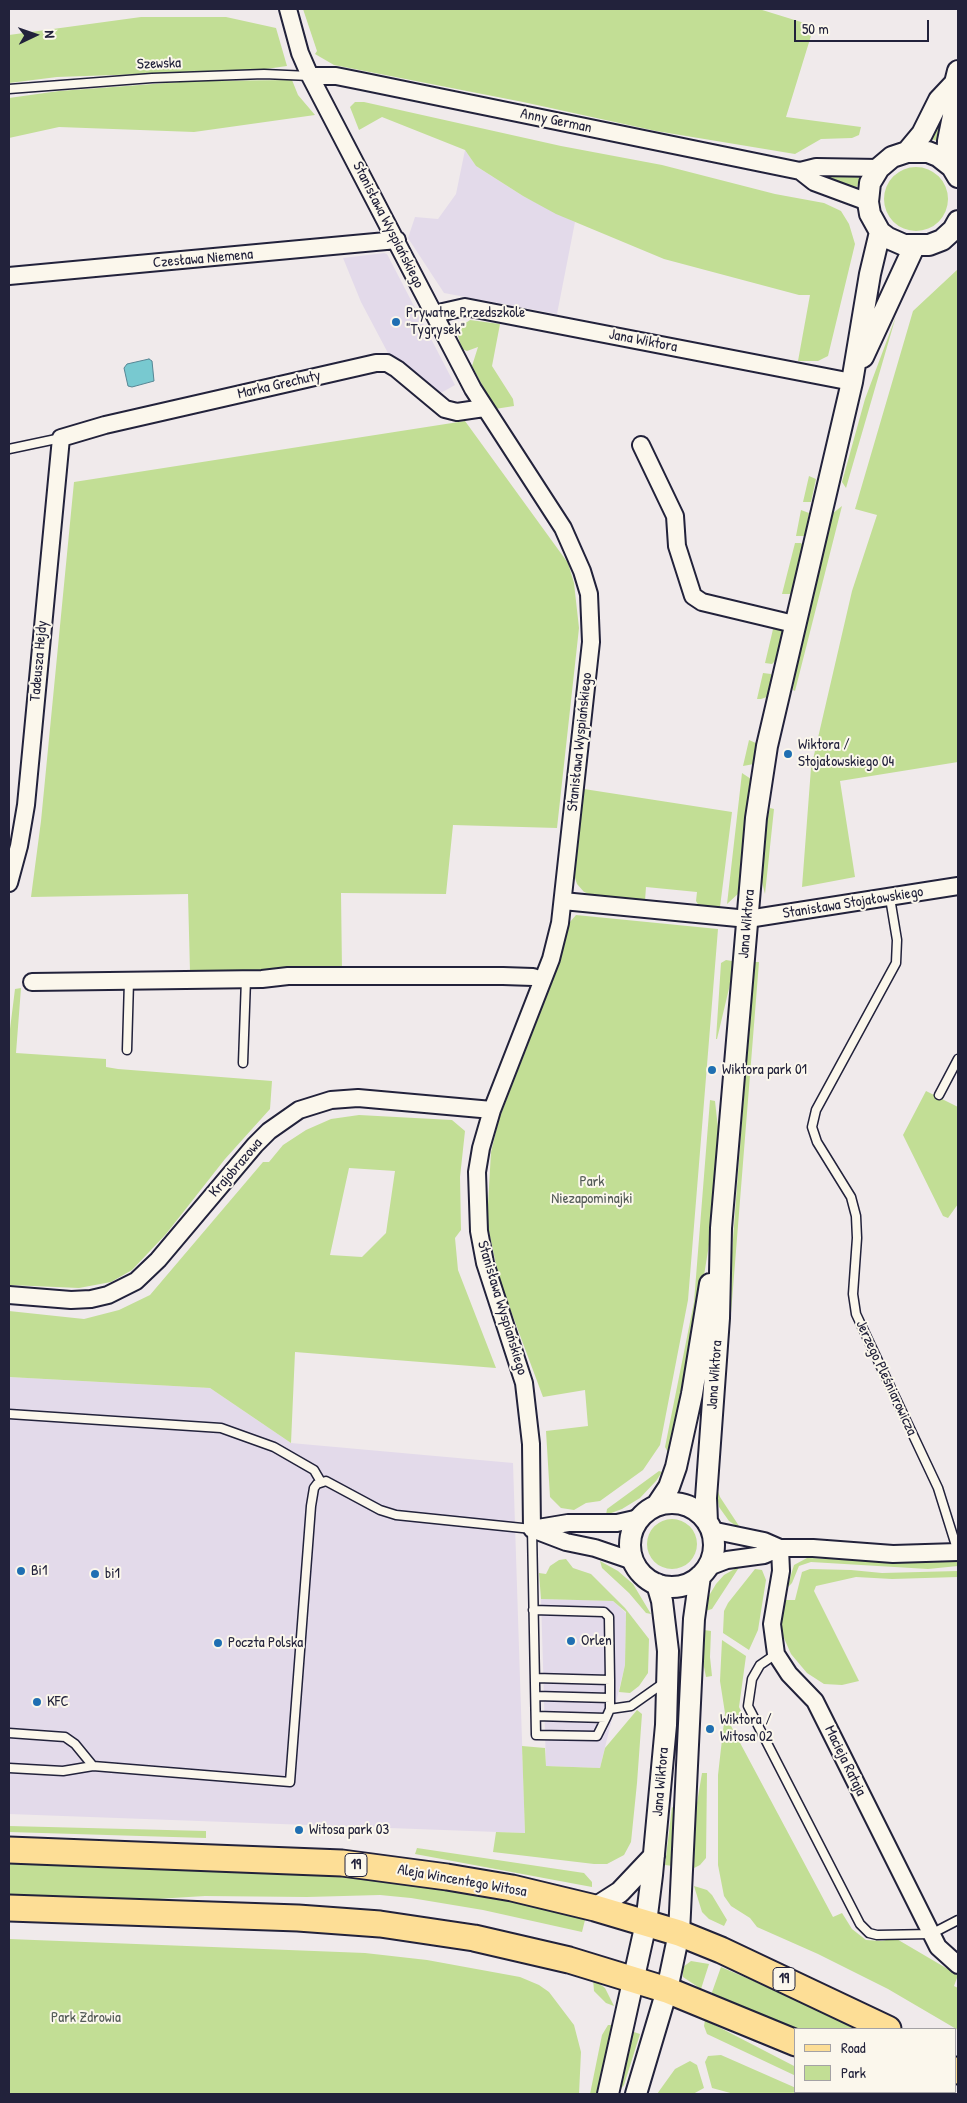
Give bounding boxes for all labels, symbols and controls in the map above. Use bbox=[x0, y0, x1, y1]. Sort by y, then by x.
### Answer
north arrow bbox=[10, 10, 60, 60]
scale bar bbox=[797, 10, 932, 42]
text: 50 m bbox=[802, 18, 829, 39]
text: N bbox=[41, 30, 60, 38]
street label: Szewska bbox=[137, 54, 181, 74]
street label: Anny German bbox=[519, 105, 593, 137]
street label: Stanisława Wyspiańskiego bbox=[348, 159, 428, 291]
street label: Czesława Niemena bbox=[152, 246, 254, 272]
place label: Prywatne Przedszkole "Tygrysek" bbox=[406, 304, 525, 339]
marker: Prywatne Przedszkole "Tygrysek" bbox=[390, 316, 402, 328]
street label: Jana Wiktora bbox=[607, 326, 679, 356]
street label: Marka Grechuty bbox=[236, 367, 322, 403]
street label: Tadeusza Hejdy bbox=[27, 620, 51, 702]
street label: Stanisława Wyspiańskiego bbox=[564, 672, 596, 812]
place label: Wiktora / Stojałowskiego 04 bbox=[798, 736, 894, 771]
marker: Wiktora / Stojałowskiego 04 bbox=[782, 748, 794, 760]
street label: Stanisława Stojałowskiego bbox=[782, 883, 924, 923]
street label: Jana Wiktora bbox=[735, 889, 759, 959]
place label: Wiktora park 01 bbox=[722, 1061, 807, 1079]
marker: Wiktora park 01 bbox=[706, 1064, 718, 1076]
street label: Krajobrazowa bbox=[206, 1135, 266, 1201]
park label: Park Niezapominajki bbox=[551, 1173, 633, 1208]
street label: Stanisława Wyspiańskiego bbox=[473, 1239, 531, 1377]
street label: Jerzego Pleśniarowicza bbox=[851, 1318, 921, 1438]
street label: Jana Wiktora bbox=[704, 1340, 726, 1410]
place label: Bi1 bbox=[31, 1562, 47, 1580]
marker: Bi1 bbox=[15, 1565, 27, 1577]
place label: bi1 bbox=[105, 1565, 120, 1583]
marker: bi1 bbox=[89, 1568, 101, 1580]
place label: Orlen bbox=[581, 1632, 612, 1650]
place label: Poczta Polska bbox=[228, 1634, 303, 1652]
marker: Orlen bbox=[565, 1635, 577, 1647]
marker: Poczta Polska bbox=[212, 1637, 224, 1649]
place label: KFC bbox=[47, 1693, 69, 1711]
marker: KFC bbox=[31, 1696, 43, 1708]
place label: Wiktora / Witosa 02 bbox=[720, 1711, 773, 1746]
marker: Wiktora / Witosa 02 bbox=[704, 1723, 716, 1735]
street label: Macieja Rataja bbox=[820, 1723, 870, 1799]
street label: Jana Wiktora bbox=[649, 1747, 673, 1817]
place label: Witosa park 03 bbox=[309, 1821, 389, 1839]
marker: Witosa park 03 bbox=[293, 1824, 305, 1836]
road number: 19 bbox=[345, 1854, 367, 1876]
street label: Aleja Wincentego Witosa bbox=[396, 1861, 528, 1901]
road number: 19 bbox=[773, 1968, 795, 1990]
park label: Park Zdrowia bbox=[51, 2009, 121, 2027]
legend bbox=[794, 2028, 957, 2093]
text: Road bbox=[841, 2037, 866, 2058]
text: Park bbox=[841, 2062, 866, 2083]

